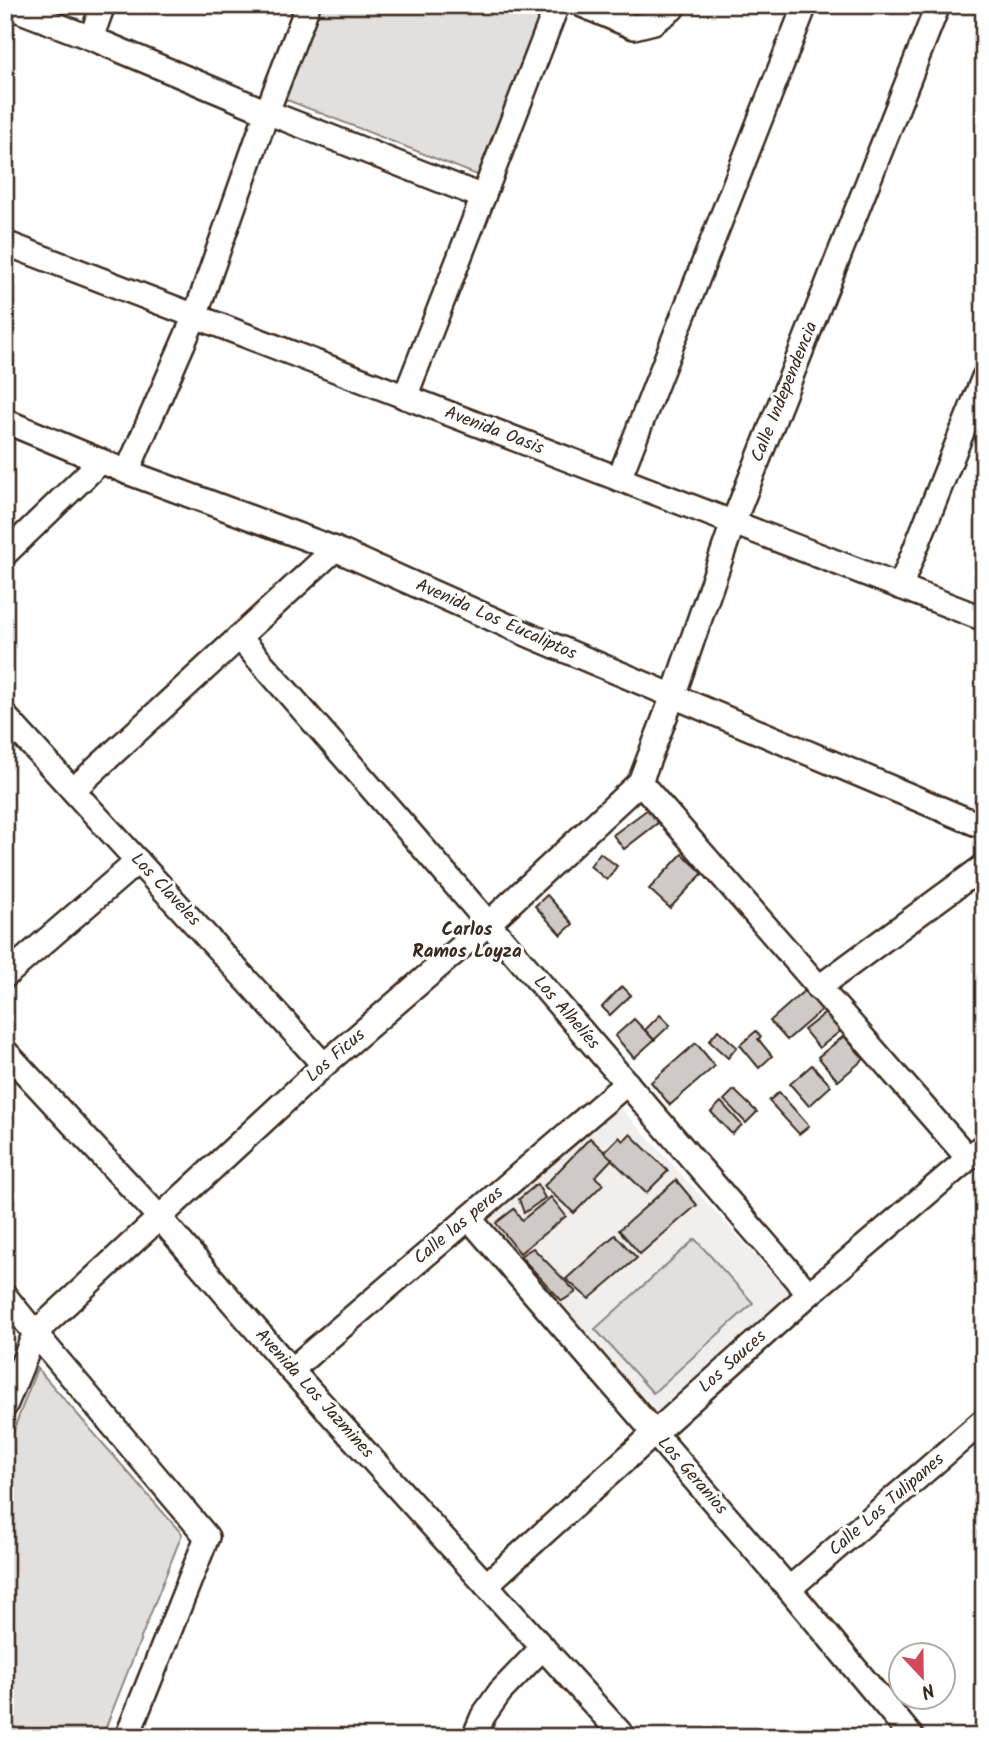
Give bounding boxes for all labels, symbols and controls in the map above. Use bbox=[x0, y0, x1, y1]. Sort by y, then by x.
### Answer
street label: Calle Independencia bbox=[744, 317, 826, 467]
street label: Avenida Oasis bbox=[440, 399, 548, 463]
street label: Avenida Los Eucaliptos bbox=[411, 571, 582, 669]
street label: Los Claveles bbox=[123, 846, 207, 934]
district label: Carlos Ramos Loyza bbox=[412, 915, 522, 967]
street label: Los Alhelíes bbox=[525, 969, 607, 1057]
street label: Los Ficus bbox=[300, 1022, 373, 1090]
street label: Calle las peras bbox=[408, 1179, 511, 1272]
street label: Avenida Los Jazmines bbox=[247, 1322, 381, 1466]
street label: Los Sauces bbox=[692, 1323, 774, 1401]
street label: Los Geranios bbox=[650, 1430, 735, 1522]
street label: Calle Los Tulipanes bbox=[823, 1446, 952, 1564]
north arrow bbox=[888, 1640, 958, 1710]
text: N bbox=[916, 1674, 939, 1706]

